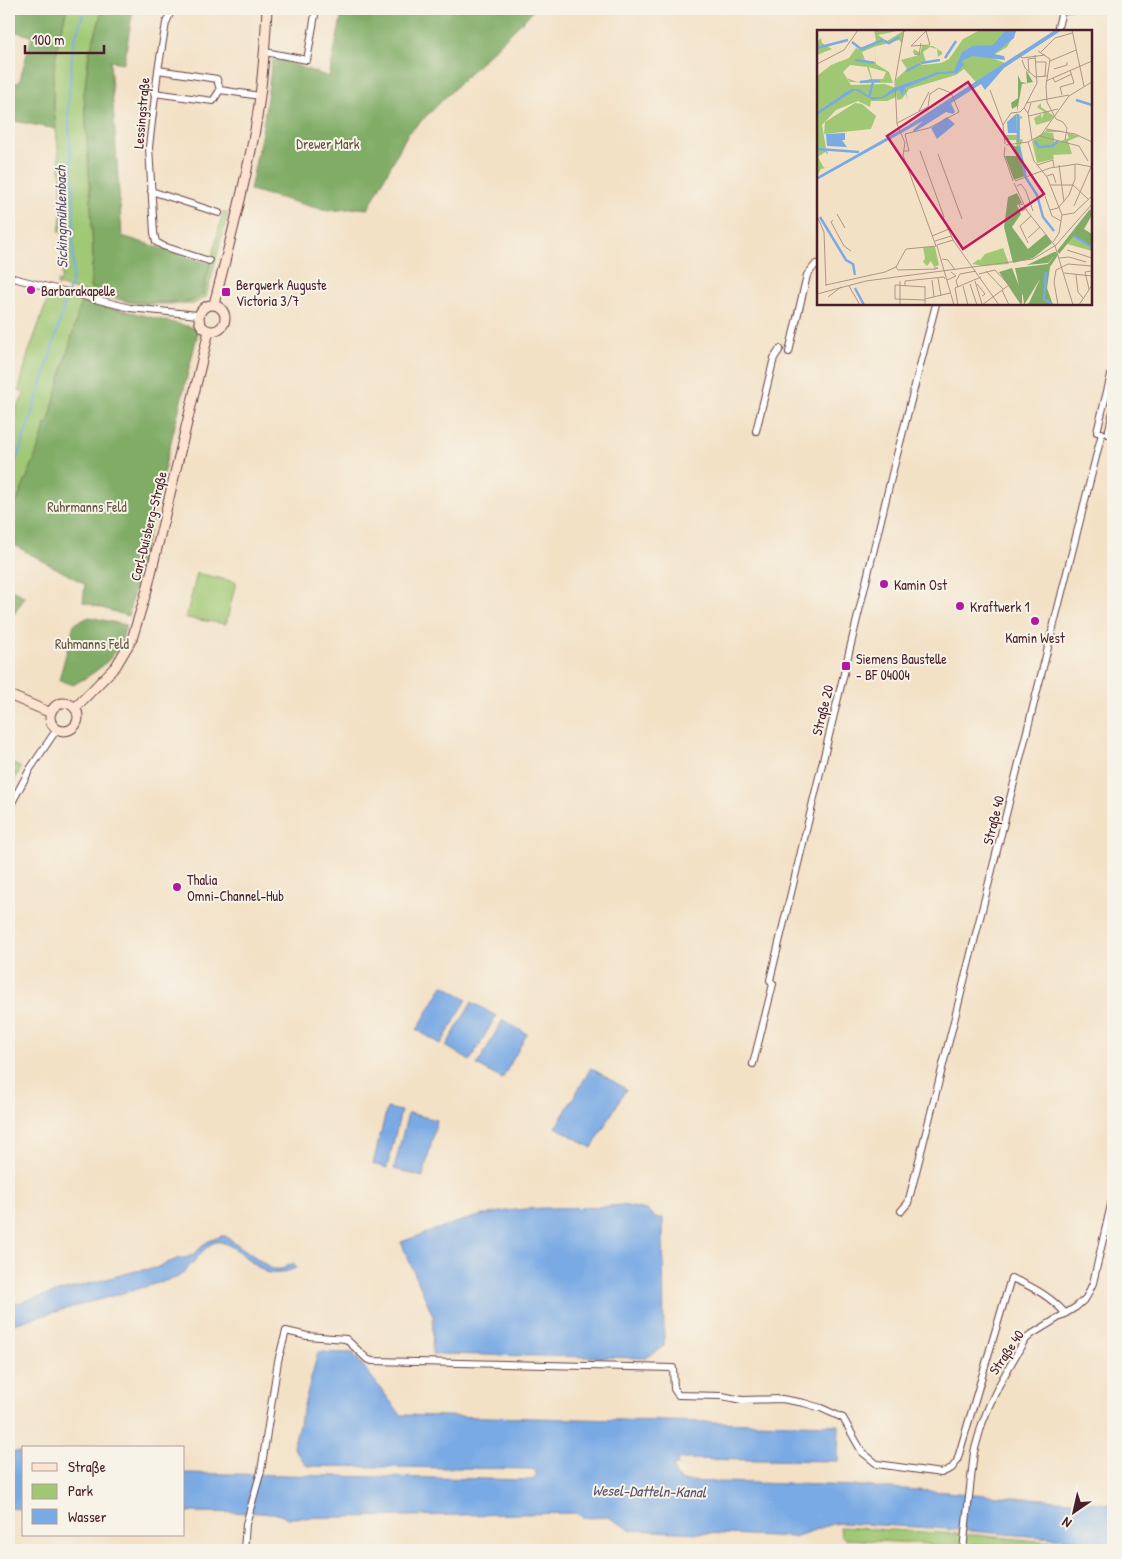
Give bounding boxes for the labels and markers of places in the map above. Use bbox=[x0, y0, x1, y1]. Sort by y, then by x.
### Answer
place label: Bergwerk Auguste Victoria 3/7 bbox=[236, 275, 327, 310]
place label: Barbarakapelle bbox=[41, 281, 116, 301]
marker: Barbarakapelle bbox=[25, 284, 37, 296]
marker: Bergwerk Auguste Victoria 3/7 bbox=[220, 286, 232, 298]
place label: Kamin Ost bbox=[894, 575, 947, 594]
marker: Kamin Ost bbox=[878, 578, 890, 590]
place label: Kraftwerk 1 bbox=[970, 597, 1030, 616]
marker: Kraftwerk 1 bbox=[954, 600, 966, 612]
marker: Kamin West bbox=[1029, 615, 1041, 627]
place label: Kamin West bbox=[1005, 628, 1065, 647]
place label: Siemens Baustelle - BF 04004 bbox=[856, 649, 947, 684]
marker: Siemens Baustelle - BF 04004 bbox=[840, 660, 852, 672]
place label: Thalia Omni-Channel-Hub bbox=[187, 870, 284, 905]
marker: Thalia Omni-Channel-Hub bbox=[171, 881, 183, 893]

